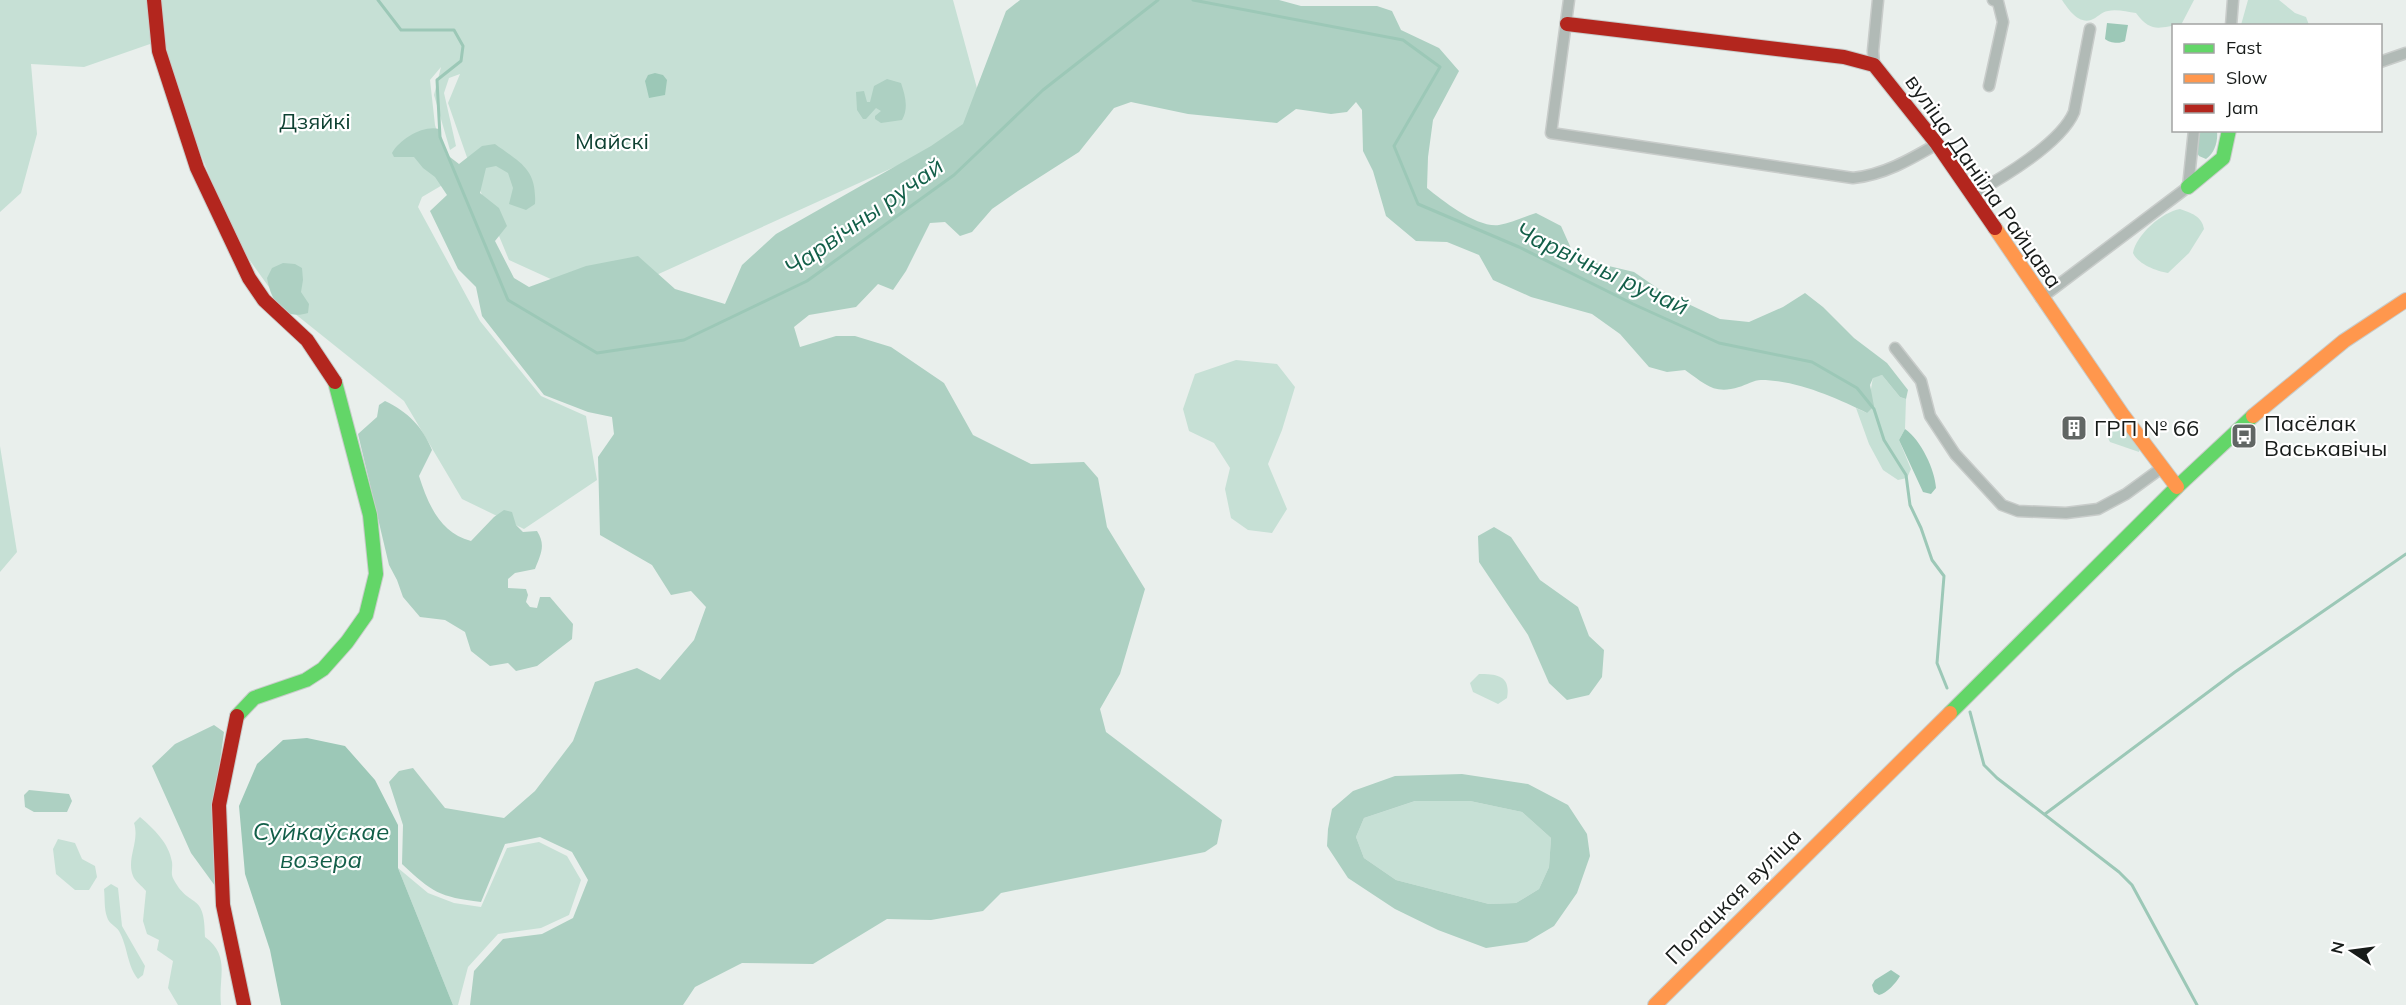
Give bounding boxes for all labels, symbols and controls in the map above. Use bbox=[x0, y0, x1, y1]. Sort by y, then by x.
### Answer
legend bbox=[2172, 24, 2382, 132]
text: Fast bbox=[2226, 36, 2262, 59]
text: Slow bbox=[2226, 66, 2268, 89]
street label: вуліца Данііла Райцава bbox=[1899, 69, 2069, 293]
text: Jam bbox=[2226, 96, 2259, 119]
park label: Дзяйкі bbox=[279, 107, 351, 135]
park label: Майскі bbox=[575, 127, 649, 155]
water label: Чарвічны ручай bbox=[778, 150, 949, 282]
water label: Чарвічны ручай bbox=[1511, 215, 1694, 321]
place label: Пасёлак Васькавічы bbox=[2264, 409, 2387, 462]
building icon: ГРП № 66 bbox=[2059, 413, 2089, 443]
place label: ГРП № 66 bbox=[2094, 414, 2199, 442]
bus stop icon: Пасёлак Васькавічы bbox=[2229, 421, 2259, 451]
water label: Суйкаўскае возера bbox=[253, 816, 389, 874]
street label: Полацкая вуліца bbox=[1659, 822, 1807, 970]
north arrow bbox=[2322, 921, 2382, 981]
text: N bbox=[2326, 939, 2348, 956]

